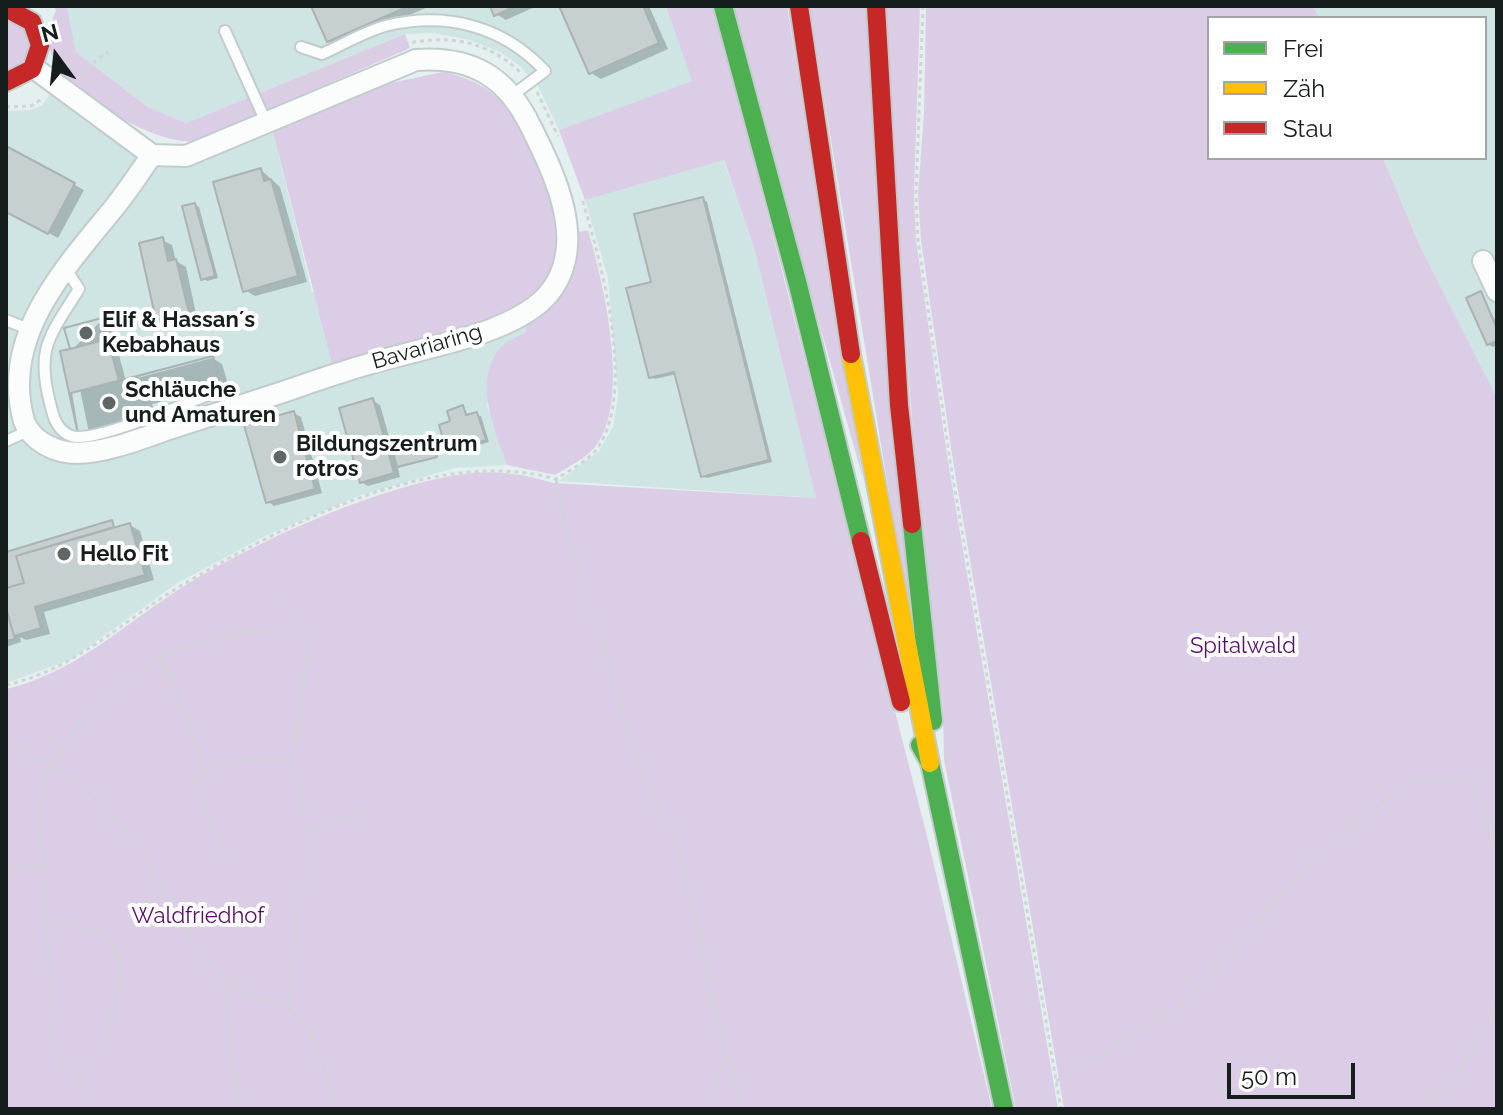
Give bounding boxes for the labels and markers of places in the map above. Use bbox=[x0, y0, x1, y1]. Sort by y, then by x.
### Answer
place label: Elif & Hassan´s Kebabhaus bbox=[102, 307, 255, 358]
marker: Elif & Hassan´s Kebabhaus bbox=[77, 324, 95, 342]
place label: Schläuche und Amaturen bbox=[125, 377, 276, 428]
marker: Schläuche und Amaturen bbox=[100, 394, 118, 412]
place label: Bildungszentrum rotros bbox=[296, 431, 478, 482]
marker: Bildungszentrum rotros bbox=[271, 448, 289, 466]
place label: Hello Fit bbox=[80, 541, 169, 567]
marker: Hello Fit bbox=[55, 545, 73, 563]

